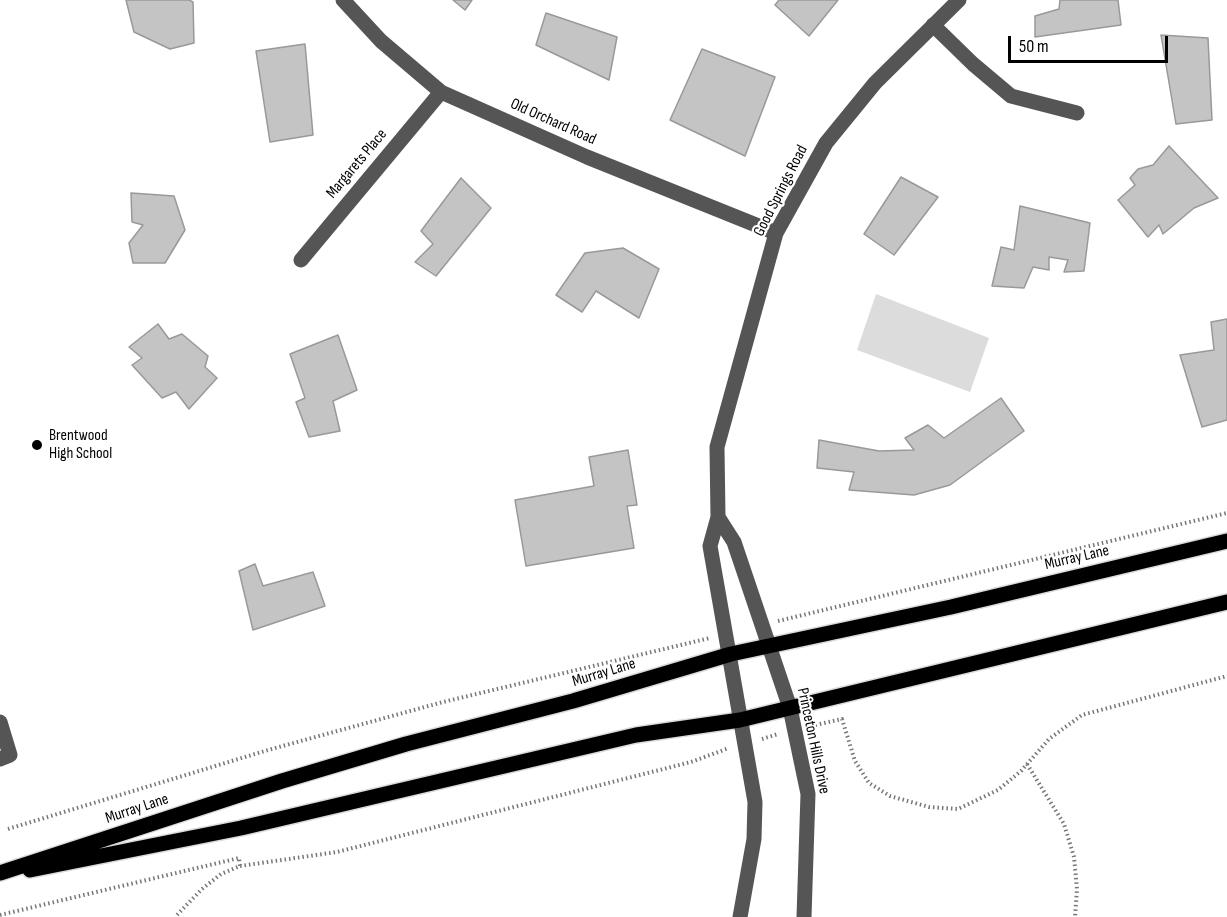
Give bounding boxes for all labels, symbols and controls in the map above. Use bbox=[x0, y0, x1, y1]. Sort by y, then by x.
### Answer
scale bar bbox=[1011, 24, 1172, 62]
text: 50 m bbox=[1019, 36, 1049, 57]
street label: Old Orchard Road bbox=[507, 95, 599, 149]
street label: Margarets Place bbox=[322, 125, 392, 203]
street label: Good Springs Road bbox=[750, 142, 812, 240]
place label: Brentwood High School bbox=[49, 426, 112, 464]
marker: Brentwood High School bbox=[30, 438, 44, 452]
street label: Murray Lane bbox=[1043, 541, 1111, 575]
street label: Murray Lane bbox=[570, 654, 638, 692]
street label: Princeton Hills Drive bbox=[792, 686, 834, 796]
street label: Murray Lane bbox=[103, 790, 171, 828]

